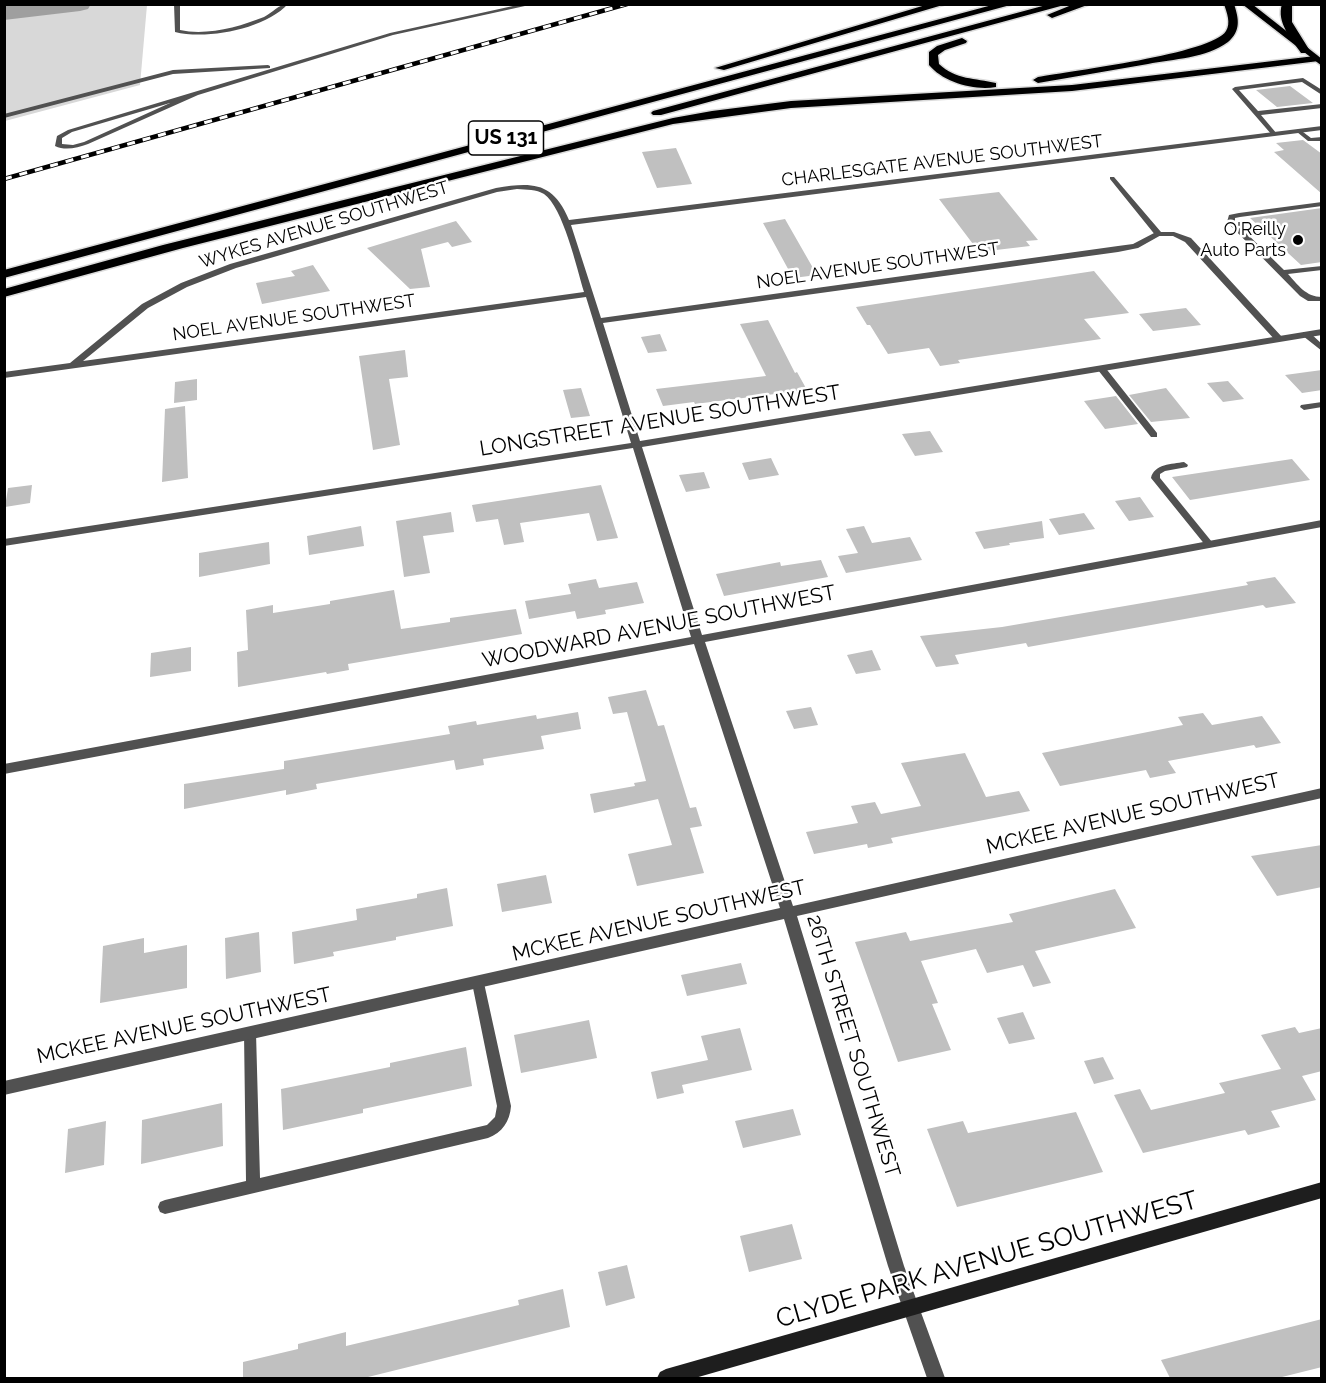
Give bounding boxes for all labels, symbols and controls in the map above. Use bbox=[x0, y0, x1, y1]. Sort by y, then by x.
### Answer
road number: US 131 bbox=[468, 121, 544, 155]
street label: CHARLESGATE AVENUE SOUTHWEST bbox=[780, 131, 1104, 191]
street label: WYKES AVENUE SOUTHWEST bbox=[197, 177, 451, 273]
place label: O'Reilly Auto Parts bbox=[1200, 219, 1286, 262]
marker: O'Reilly Auto Parts bbox=[1291, 233, 1305, 247]
street label: NOEL AVENUE SOUTHWEST bbox=[755, 238, 1001, 294]
street label: NOEL AVENUE SOUTHWEST bbox=[171, 290, 417, 346]
street label: LONGSTREET AVENUE SOUTHWEST bbox=[478, 380, 842, 462]
street label: WOODWARD AVENUE SOUTHWEST bbox=[480, 580, 838, 674]
street label: MCKEE AVENUE SOUTHWEST bbox=[984, 768, 1282, 860]
street label: MCKEE AVENUE SOUTHWEST bbox=[510, 875, 808, 967]
street label: 26TH STREET SOUTHWEST bbox=[801, 912, 905, 1180]
street label: MCKEE AVENUE SOUTHWEST bbox=[34, 982, 334, 1070]
street label: CLYDE PARK AVENUE SOUTHWEST bbox=[773, 1185, 1201, 1335]

